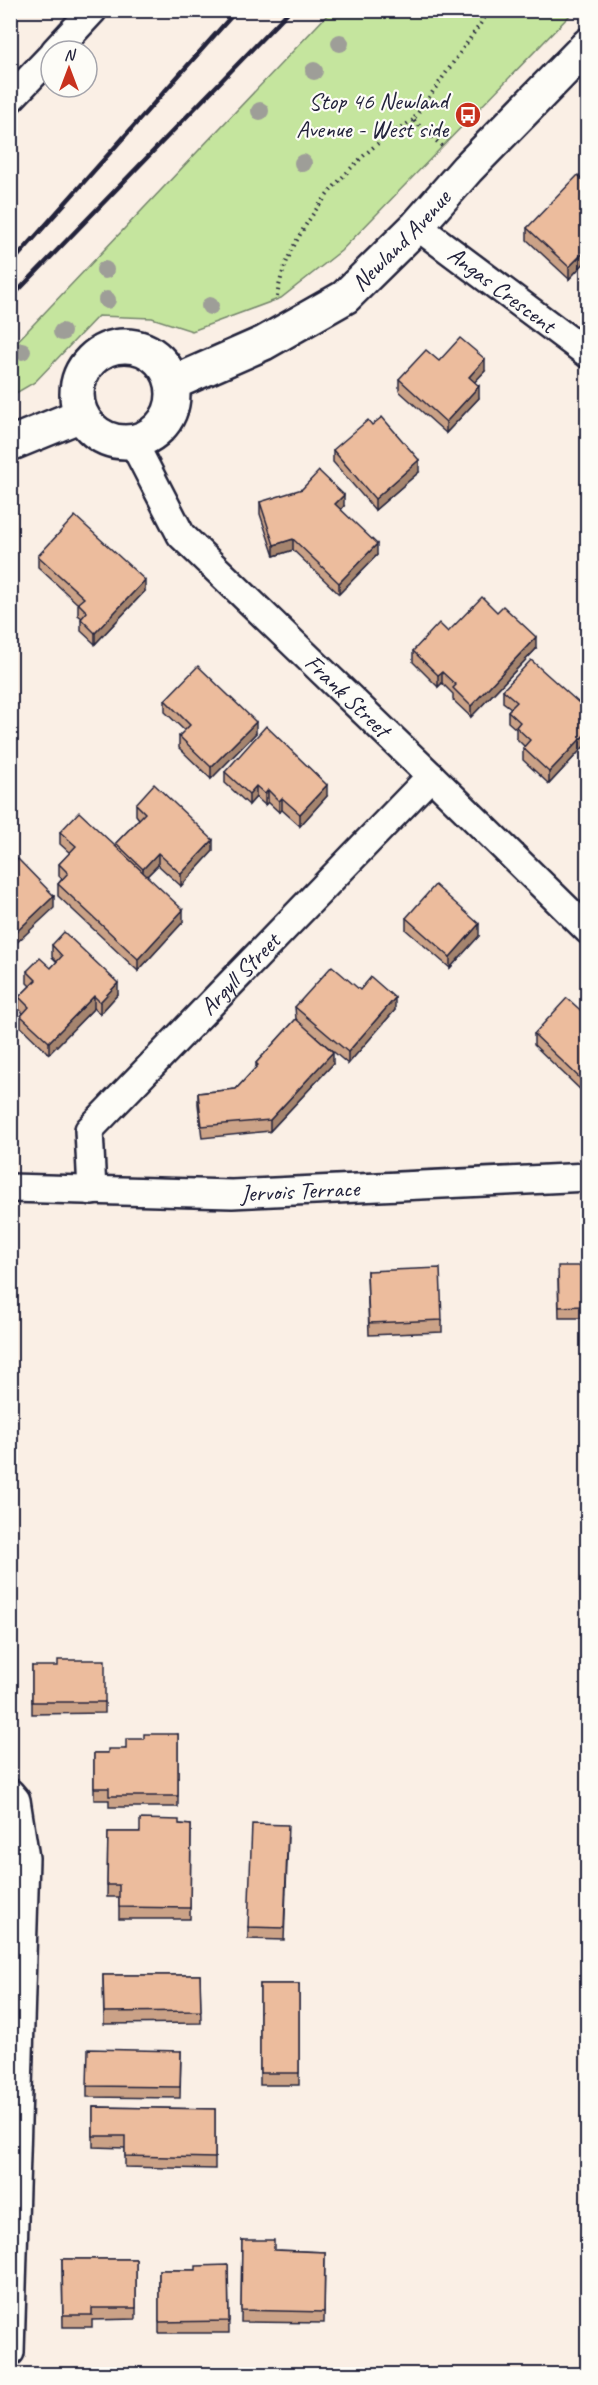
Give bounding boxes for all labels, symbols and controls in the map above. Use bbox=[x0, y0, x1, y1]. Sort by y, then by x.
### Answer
north arrow bbox=[39, 39, 99, 99]
text: N bbox=[64, 45, 77, 65]
place label: Stop 46 Newland Avenue - West side bbox=[296, 86, 452, 144]
bus stop icon: Stop 46 Newland Avenue - West side bbox=[453, 100, 483, 130]
street label: Newland Avenue bbox=[345, 182, 458, 298]
street label: Angas Crescent bbox=[442, 239, 563, 341]
street label: Frank Street bbox=[299, 648, 399, 746]
street label: Argyll Street bbox=[193, 925, 288, 1021]
street label: Jervois Terrace bbox=[239, 1173, 362, 1209]

